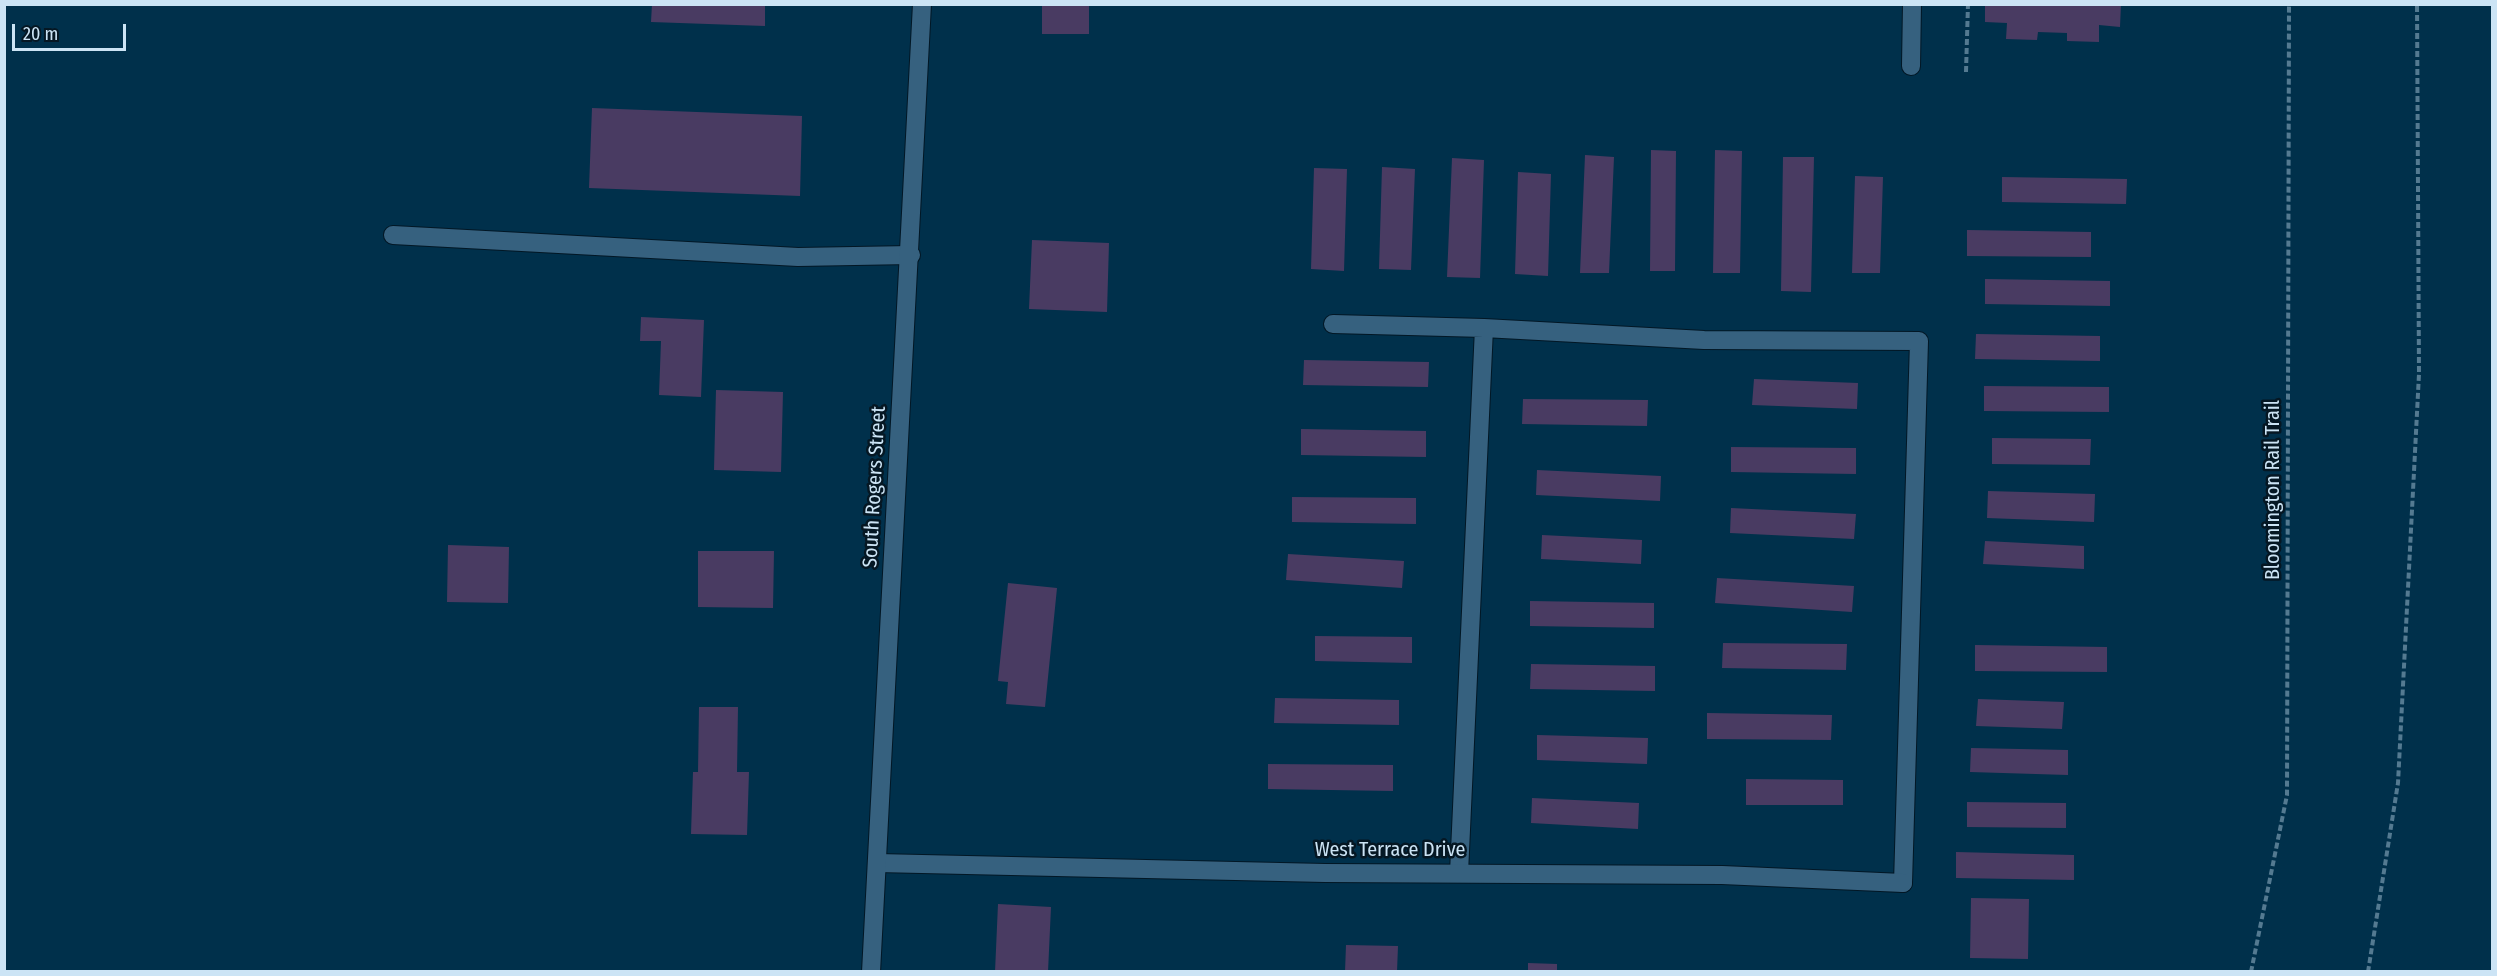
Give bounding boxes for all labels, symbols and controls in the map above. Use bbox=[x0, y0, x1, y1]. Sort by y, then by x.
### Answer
scale bar bbox=[15, 12, 129, 50]
text: 20 m bbox=[23, 23, 58, 45]
street label: Bloomington Rail Trail bbox=[2261, 400, 2285, 580]
street label: South Rogers Street bbox=[859, 406, 891, 568]
street label: West Terrace Drive bbox=[1315, 838, 1465, 862]

